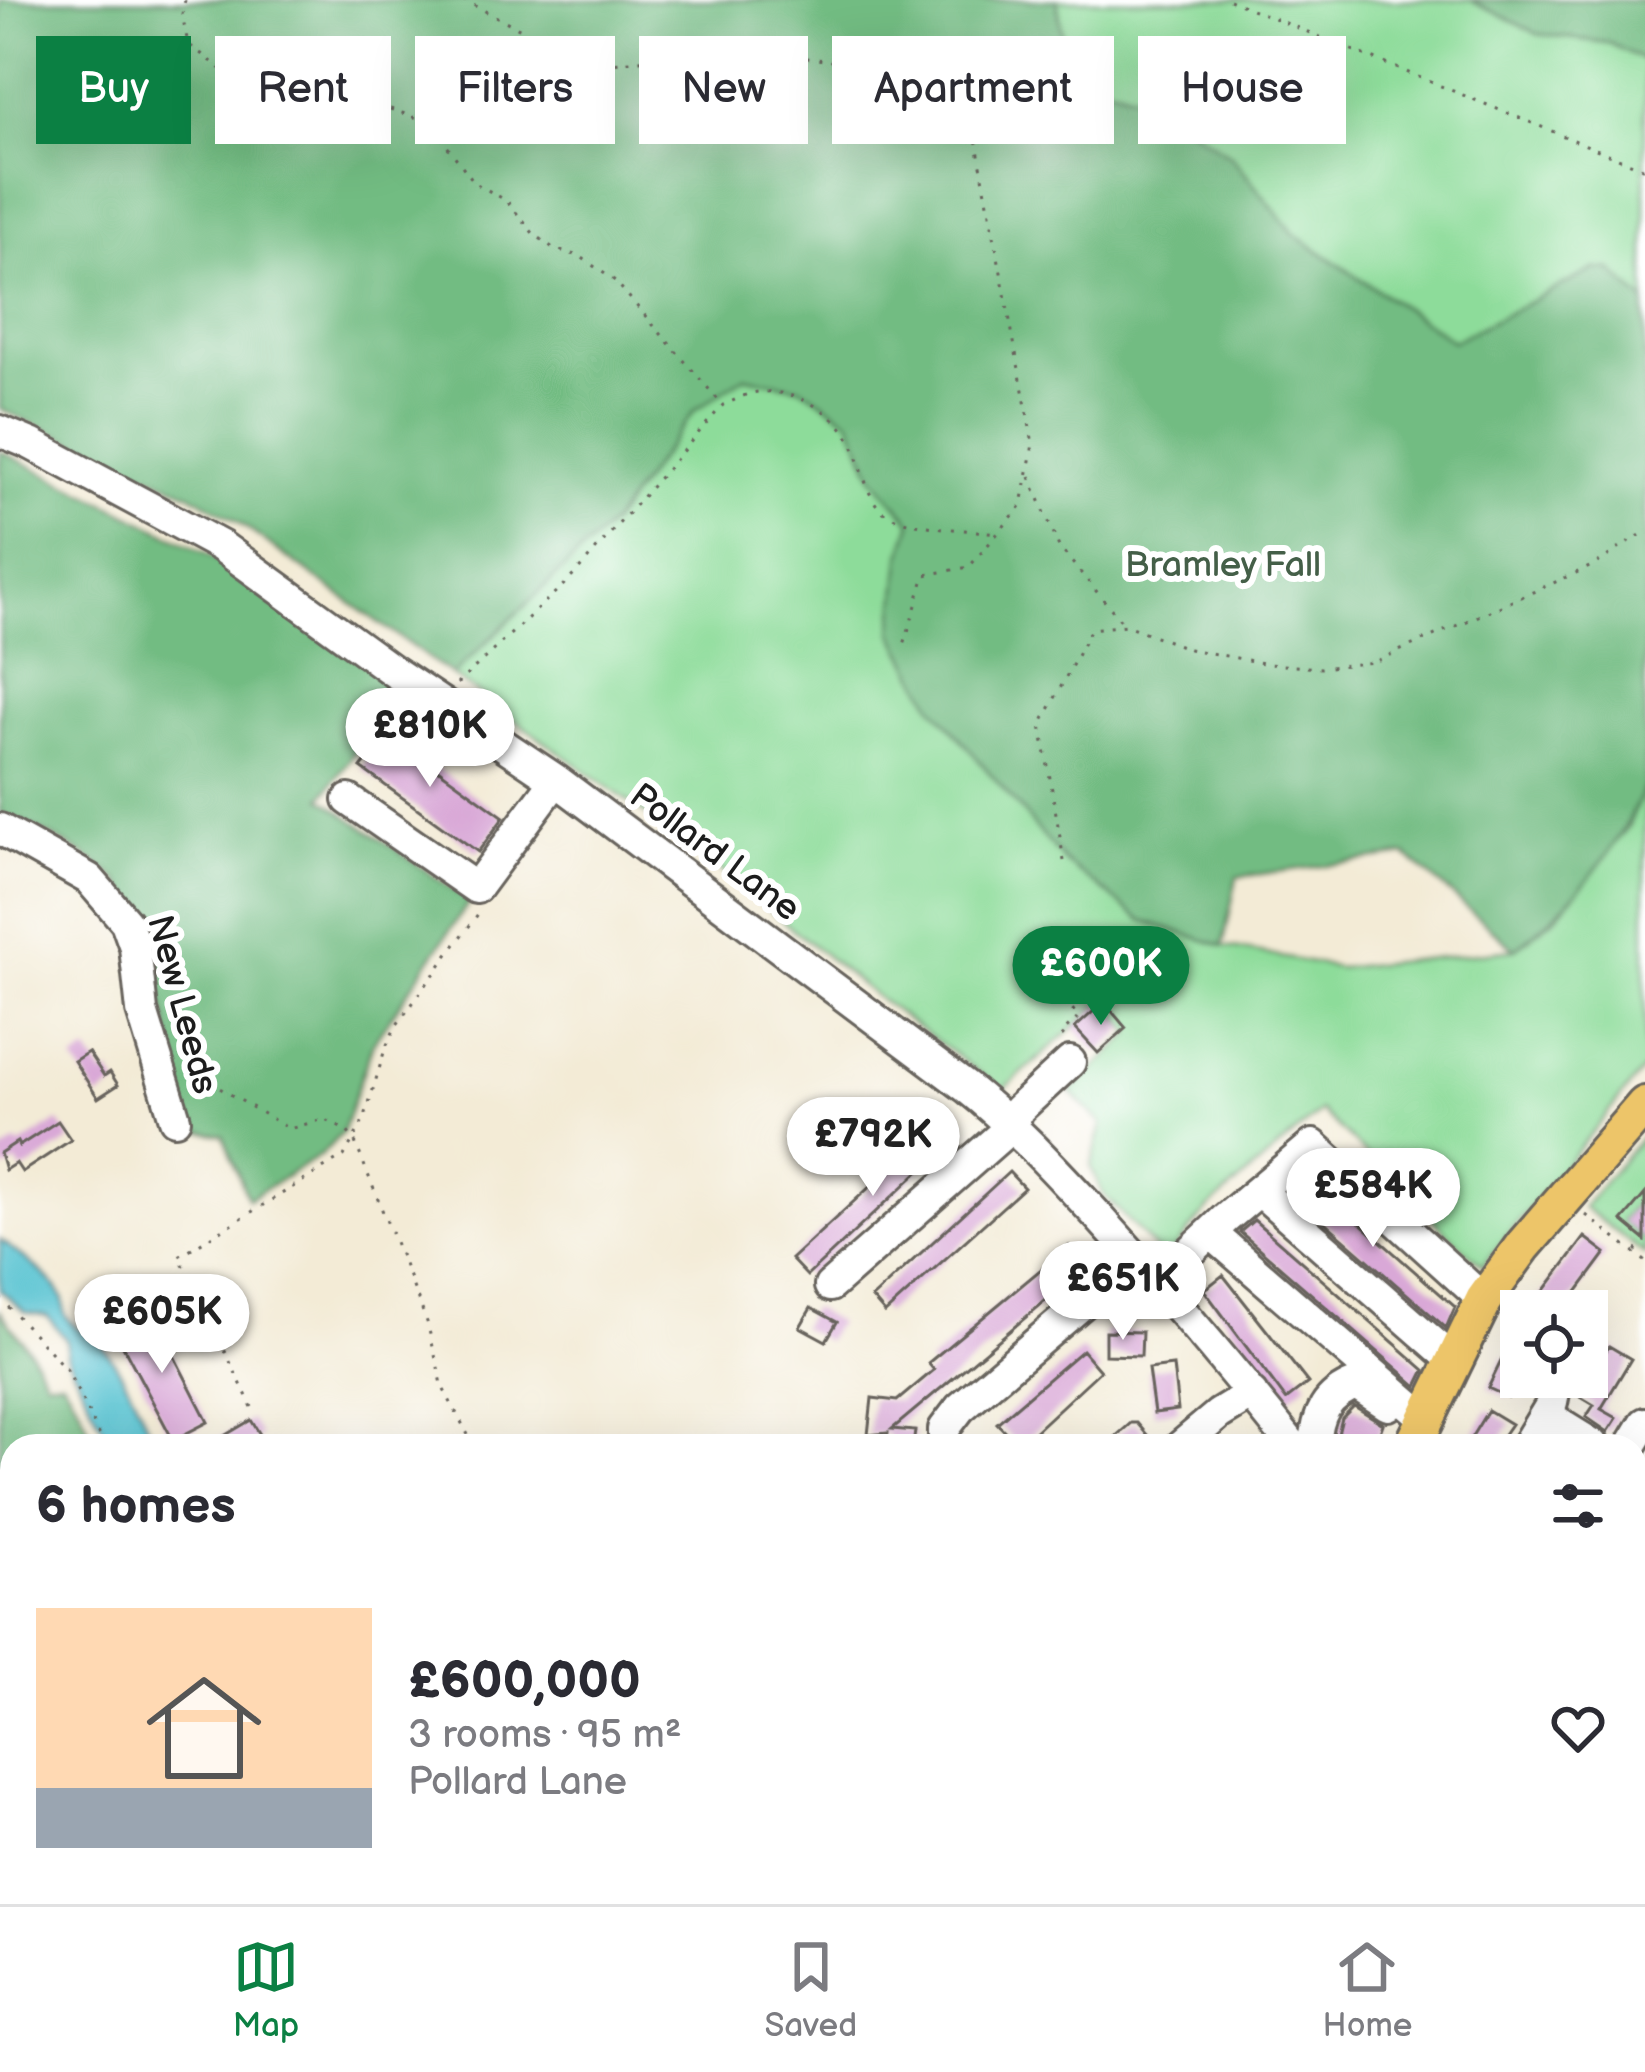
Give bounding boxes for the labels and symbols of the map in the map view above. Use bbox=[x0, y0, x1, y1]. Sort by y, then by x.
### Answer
park label: Bramley Fall bbox=[1125, 544, 1321, 587]
pin: £810K bbox=[346, 688, 514, 790]
street label: Pollard Lane bbox=[621, 775, 808, 931]
street label: New Leeds bbox=[137, 911, 226, 1099]
pin: £600K bbox=[1017, 926, 1185, 1028]
pin: £792K bbox=[789, 1097, 957, 1199]
pin: £584K bbox=[1289, 1148, 1457, 1250]
pin: £651K bbox=[1039, 1241, 1207, 1343]
pin: £605K bbox=[78, 1274, 246, 1376]

